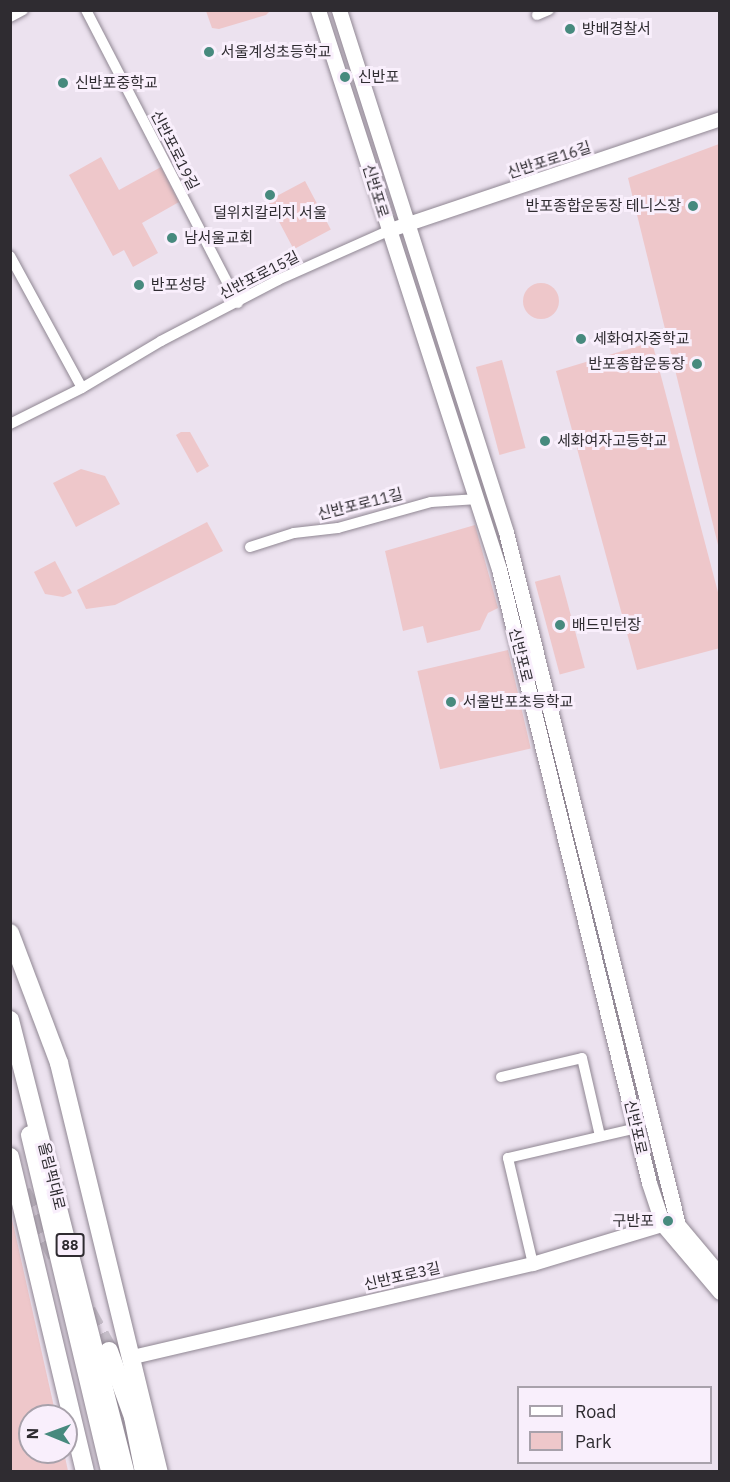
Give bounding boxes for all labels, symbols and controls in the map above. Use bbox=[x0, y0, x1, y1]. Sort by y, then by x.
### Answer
place label: 방배경찰서 bbox=[582, 20, 651, 38]
marker: 방배경찰서 bbox=[563, 22, 577, 36]
place label: 서울계성초등학교 bbox=[221, 43, 331, 61]
marker: 서울계성초등학교 bbox=[202, 45, 216, 59]
marker: 신반포 bbox=[336, 68, 354, 86]
place label: 신반포 bbox=[358, 68, 399, 86]
place label: 신반포중학교 bbox=[75, 74, 158, 92]
marker: 신반포중학교 bbox=[56, 76, 70, 90]
street label: 신반포로19길 bbox=[147, 107, 203, 193]
street label: 신반포로16길 bbox=[505, 138, 593, 182]
street label: 신반포로 bbox=[359, 162, 393, 220]
marker: 덜위치칼리지 서울 bbox=[263, 188, 277, 202]
place label: 반포종합운동장 테니스장 bbox=[526, 197, 681, 215]
marker: 반포종합운동장 테니스장 bbox=[686, 199, 700, 213]
place label: 덜위치칼리지 서울 bbox=[213, 204, 327, 222]
place label: 남서울교회 bbox=[184, 229, 253, 247]
marker: 남서울교회 bbox=[165, 231, 179, 245]
street label: 신반포로15길 bbox=[216, 247, 302, 303]
place label: 반포성당 bbox=[151, 276, 206, 294]
marker: 반포성당 bbox=[132, 278, 146, 292]
place label: 세화여자중학교 bbox=[593, 330, 690, 348]
marker: 세화여자중학교 bbox=[574, 332, 588, 346]
place label: 반포종합운동장 bbox=[588, 355, 685, 373]
marker: 반포종합운동장 bbox=[690, 357, 704, 371]
place label: 세화여자고등학교 bbox=[557, 432, 667, 450]
marker: 세화여자고등학교 bbox=[538, 434, 552, 448]
street label: 신반포로11길 bbox=[316, 485, 404, 523]
place label: 배드민턴장 bbox=[572, 616, 641, 634]
marker: 배드민턴장 bbox=[553, 618, 567, 632]
street label: 신반포로 bbox=[506, 626, 536, 684]
place label: 서울반포초등학교 bbox=[463, 693, 573, 711]
marker: 서울반포초등학교 bbox=[444, 695, 458, 709]
street label: 신반포로 bbox=[621, 1098, 651, 1156]
street label: 올림픽대로 bbox=[35, 1140, 69, 1212]
place label: 구반포 bbox=[613, 1212, 654, 1230]
marker: 구반포 bbox=[659, 1212, 677, 1230]
road number: 88 bbox=[55, 1234, 85, 1256]
street label: 신반포로3길 bbox=[362, 1258, 442, 1294]
legend bbox=[517, 1386, 712, 1464]
text: Road bbox=[575, 1400, 616, 1423]
north arrow bbox=[18, 1404, 78, 1464]
text: N bbox=[22, 1428, 42, 1440]
text: Park bbox=[575, 1430, 611, 1453]

